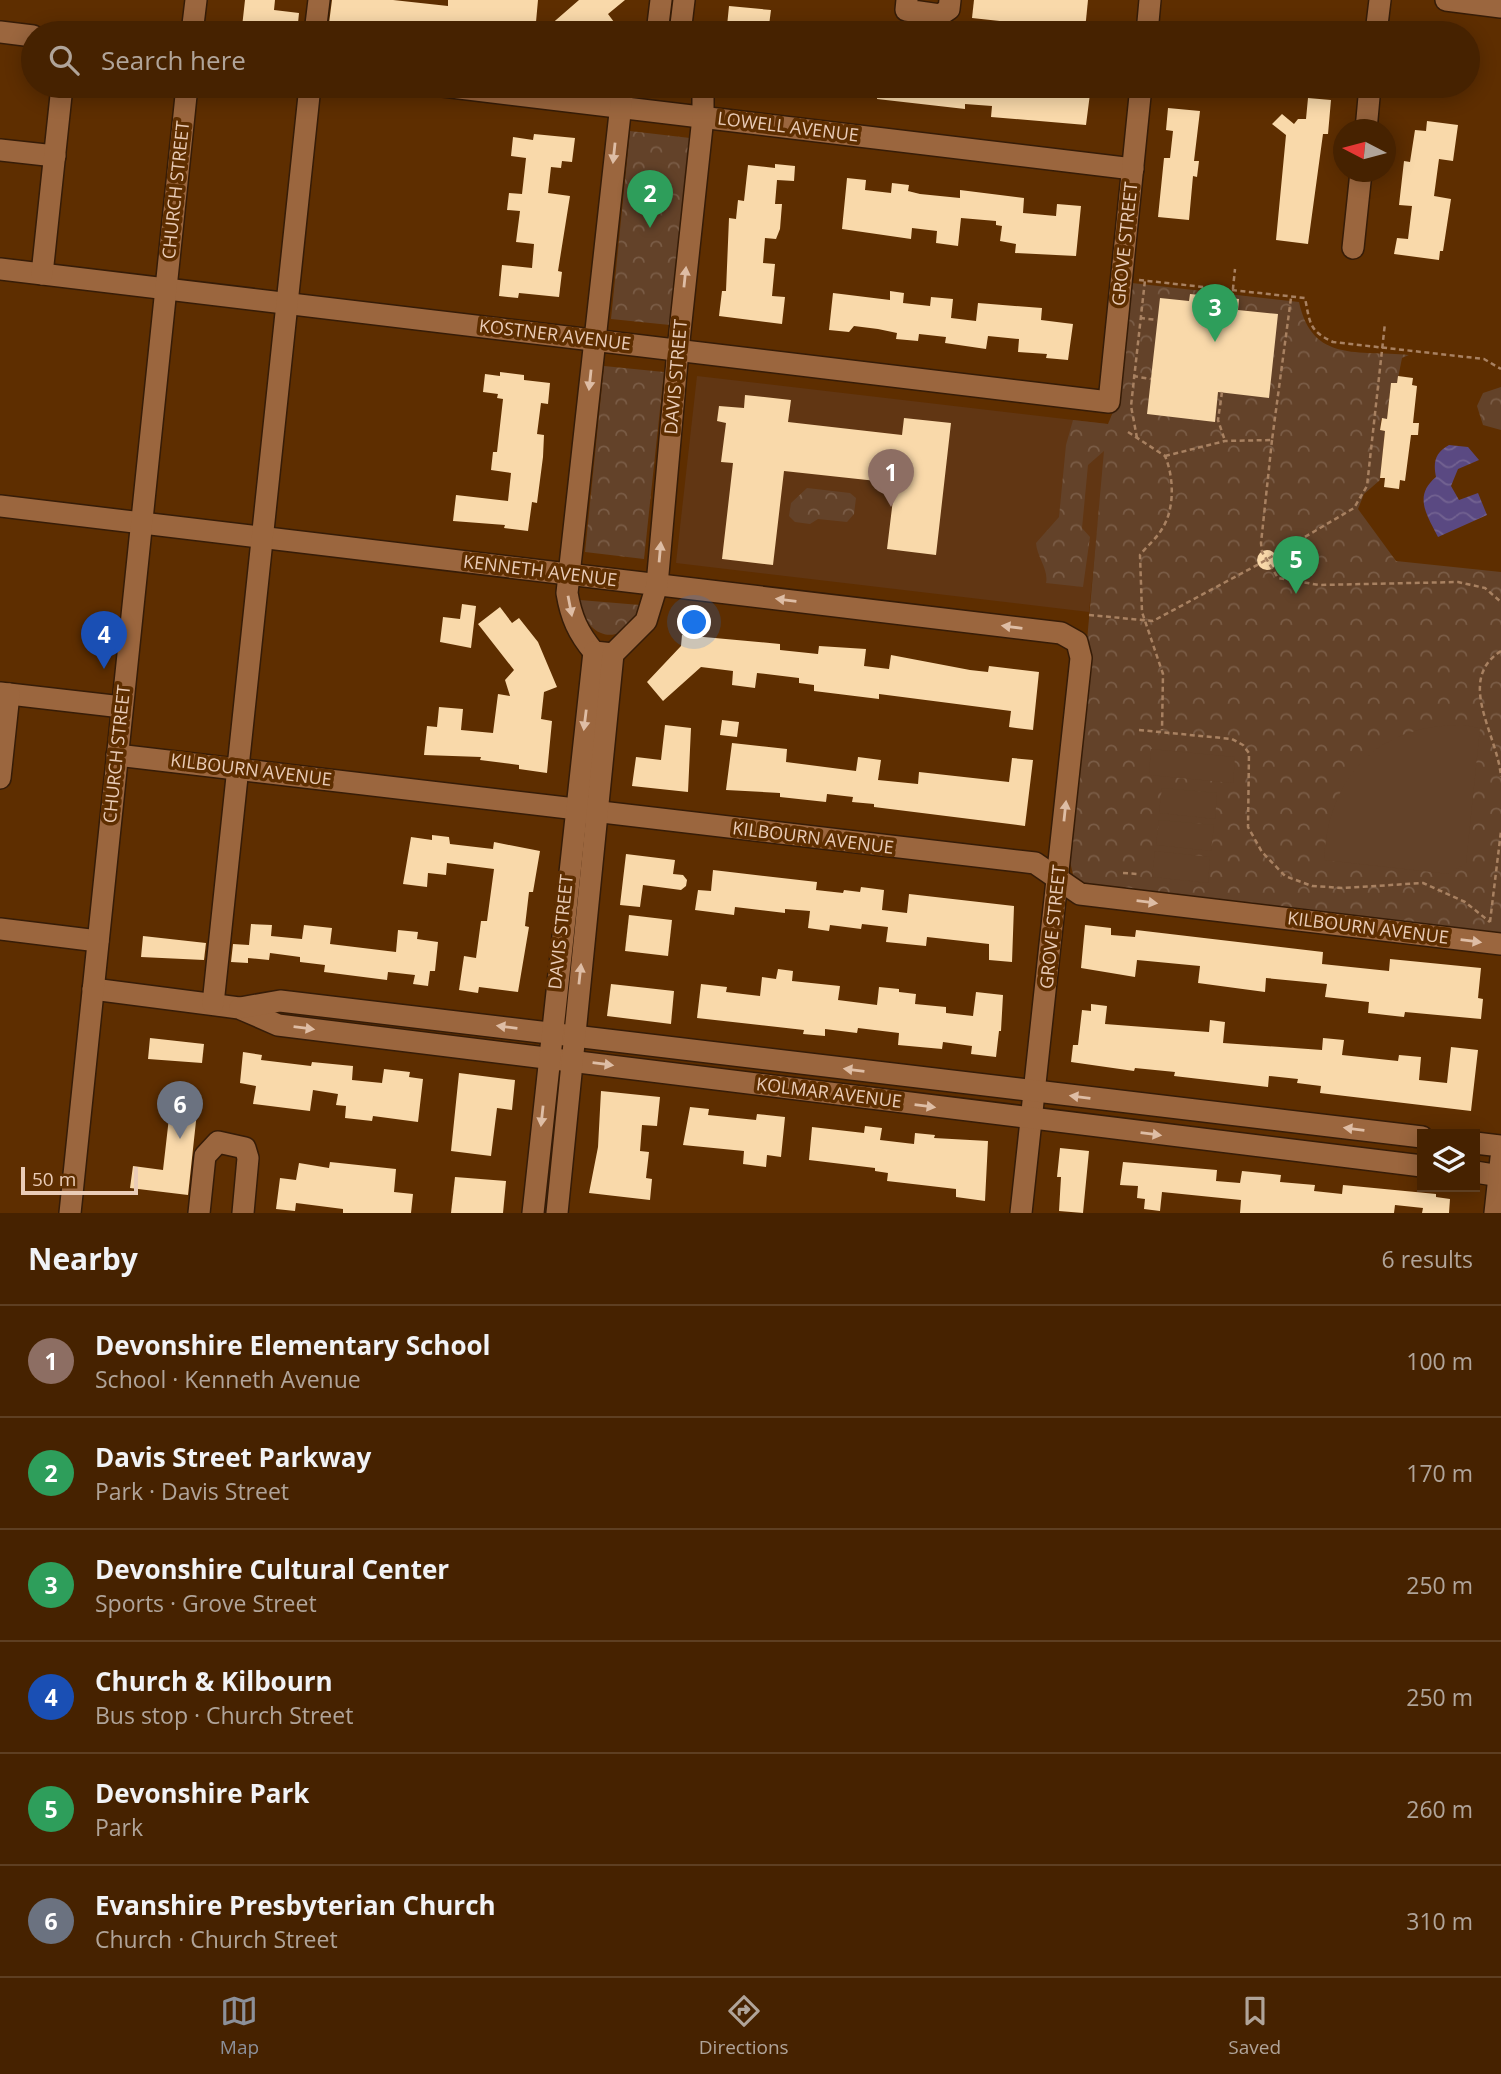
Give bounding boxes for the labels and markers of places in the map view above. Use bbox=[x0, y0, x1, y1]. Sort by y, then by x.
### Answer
pin: 2 bbox=[627, 170, 673, 228]
pin: 3 bbox=[1192, 284, 1238, 342]
pin: 1 bbox=[868, 449, 914, 507]
pin: 5 bbox=[1273, 536, 1319, 594]
pin: 4 bbox=[81, 611, 127, 669]
pin: 6 bbox=[157, 1081, 203, 1139]

